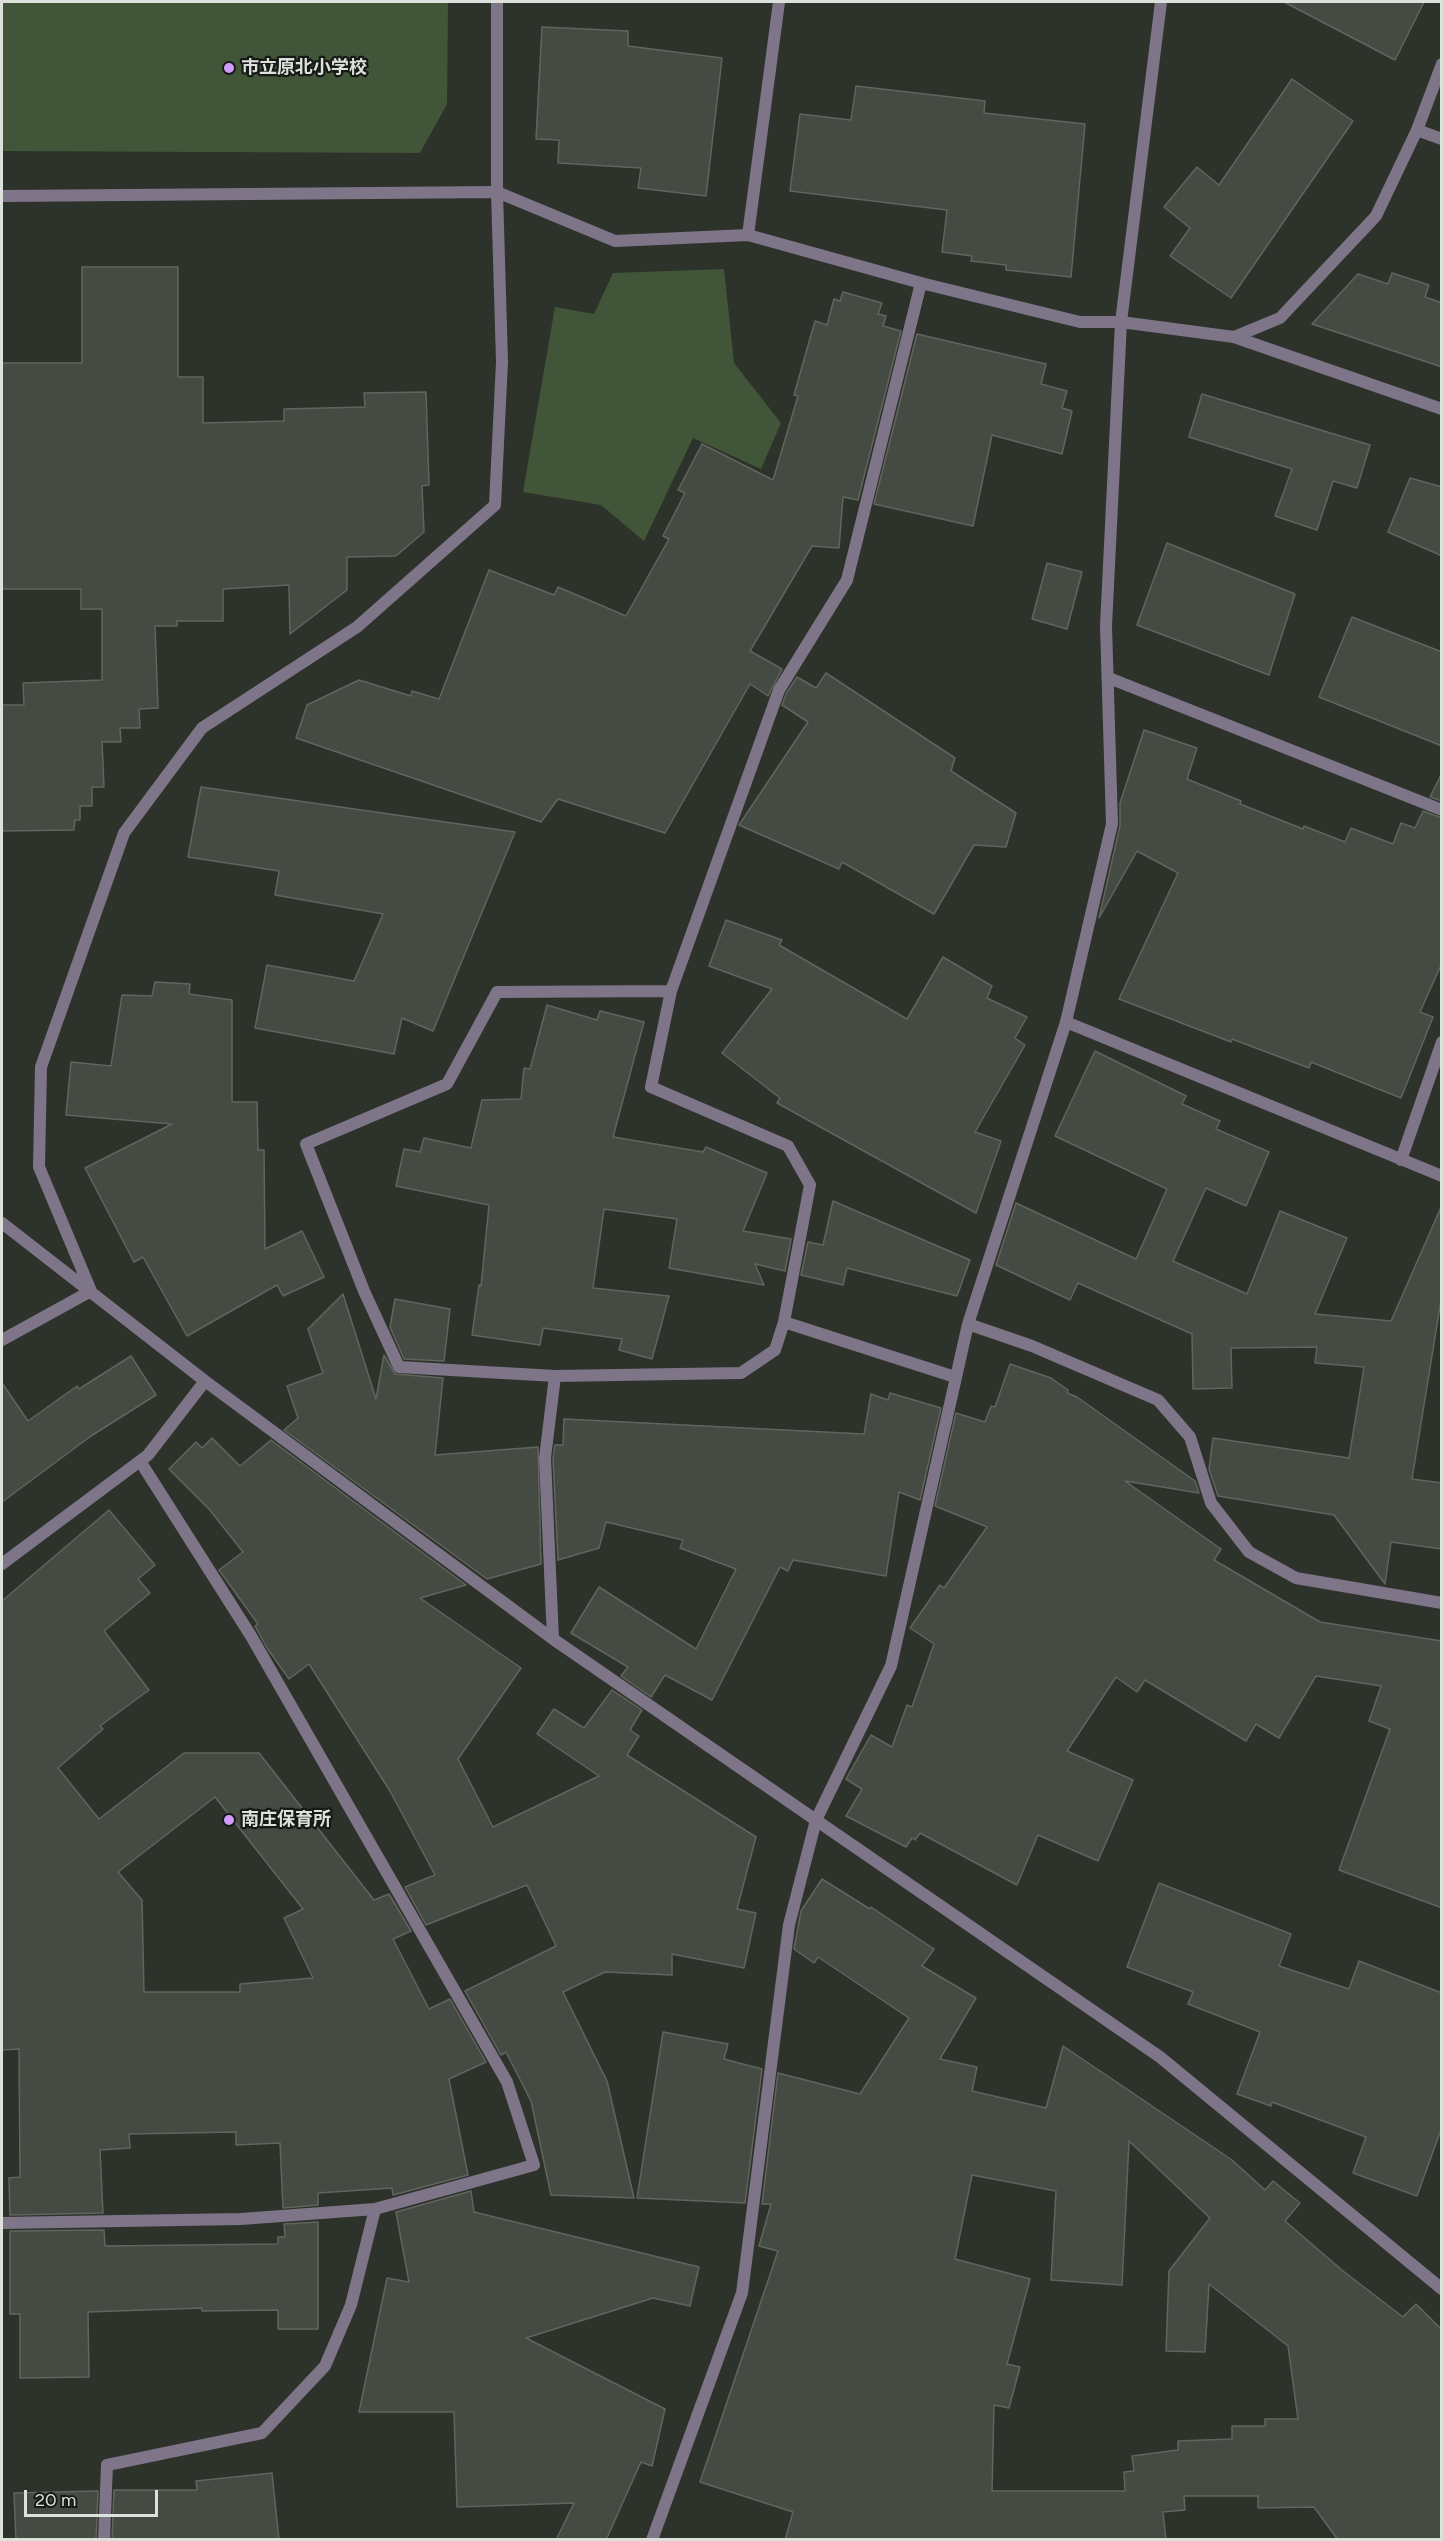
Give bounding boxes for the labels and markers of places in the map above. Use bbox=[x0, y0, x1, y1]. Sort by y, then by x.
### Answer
place label: 市立原北小学校 bbox=[241, 57, 367, 79]
marker: 市立原北小学校 bbox=[222, 61, 236, 75]
place label: 南庄保育所 bbox=[241, 1809, 331, 1831]
marker: 南庄保育所 bbox=[222, 1813, 236, 1827]

